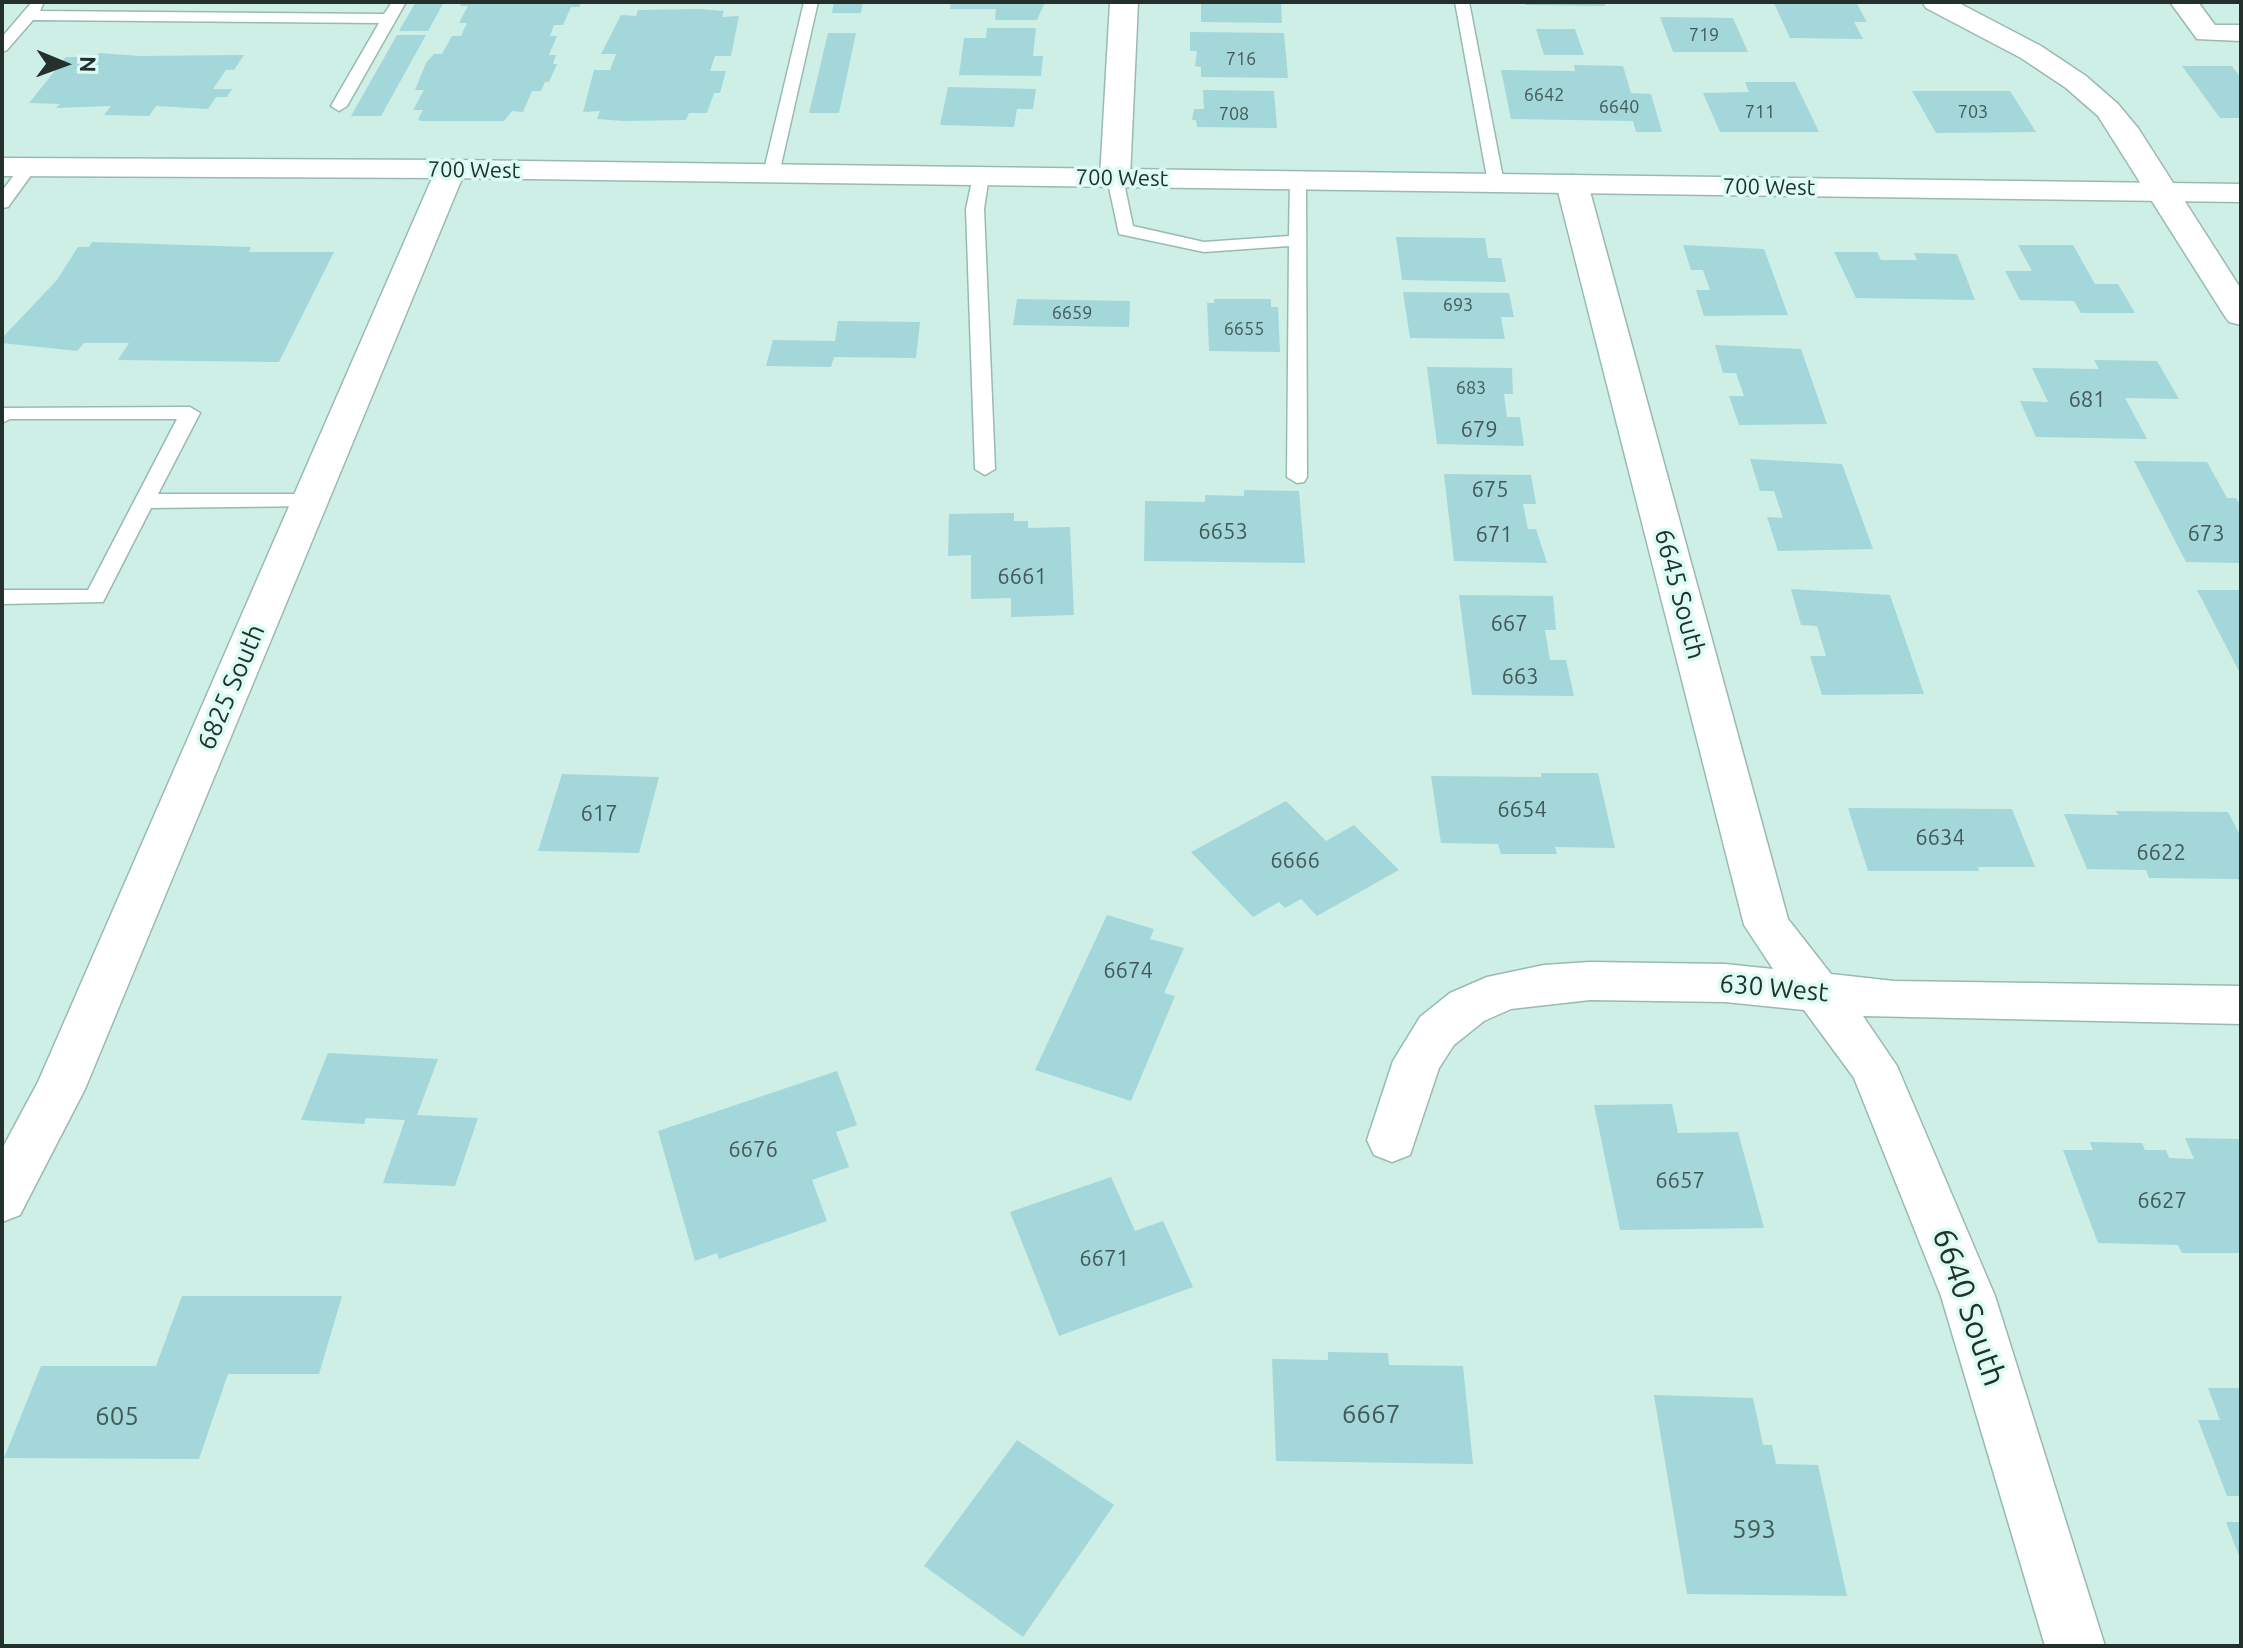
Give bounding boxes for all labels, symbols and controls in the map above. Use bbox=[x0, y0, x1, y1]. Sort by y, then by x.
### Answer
north arrow bbox=[24, 24, 104, 104]
house number: 719 bbox=[1689, 24, 1719, 46]
house number: 716 bbox=[1226, 48, 1256, 70]
text: N bbox=[76, 56, 101, 73]
house number: 6642 bbox=[1524, 84, 1564, 106]
house number: 6640 bbox=[1599, 96, 1639, 118]
house number: 711 bbox=[1745, 101, 1775, 123]
house number: 703 bbox=[1958, 101, 1988, 123]
house number: 708 bbox=[1219, 103, 1249, 125]
street label: 700 West bbox=[427, 156, 521, 184]
street label: 700 West bbox=[1075, 164, 1169, 192]
street label: 700 West bbox=[1722, 173, 1816, 201]
house number: 693 bbox=[1443, 294, 1473, 316]
house number: 6659 bbox=[1052, 302, 1092, 324]
house number: 6655 bbox=[1224, 318, 1264, 340]
house number: 683 bbox=[1456, 377, 1486, 399]
house number: 681 bbox=[2068, 387, 2106, 413]
house number: 679 bbox=[1460, 417, 1498, 443]
house number: 675 bbox=[1471, 477, 1509, 503]
house number: 6653 bbox=[1198, 519, 1248, 545]
house number: 673 bbox=[2187, 521, 2225, 547]
house number: 671 bbox=[1475, 522, 1513, 548]
street label: 6645 South bbox=[1648, 526, 1712, 662]
house number: 6661 bbox=[997, 564, 1047, 590]
house number: 667 bbox=[1490, 611, 1528, 637]
street label: 6825 South bbox=[191, 620, 271, 754]
house number: 663 bbox=[1501, 664, 1539, 690]
house number: 6654 bbox=[1497, 797, 1547, 823]
house number: 617 bbox=[580, 801, 618, 827]
house number: 6634 bbox=[1915, 825, 1965, 851]
house number: 6622 bbox=[2136, 840, 2186, 866]
house number: 6666 bbox=[1270, 848, 1320, 874]
house number: 6674 bbox=[1103, 958, 1153, 984]
street label: 630 West bbox=[1718, 968, 1830, 1008]
house number: 6676 bbox=[728, 1137, 778, 1163]
house number: 6657 bbox=[1655, 1168, 1705, 1194]
house number: 6627 bbox=[2137, 1188, 2187, 1214]
street label: 6640 South bbox=[1924, 1223, 2014, 1391]
house number: 6671 bbox=[1079, 1246, 1129, 1272]
house number: 6667 bbox=[1342, 1398, 1400, 1430]
house number: 605 bbox=[95, 1400, 139, 1432]
house number: 593 bbox=[1732, 1513, 1776, 1545]

